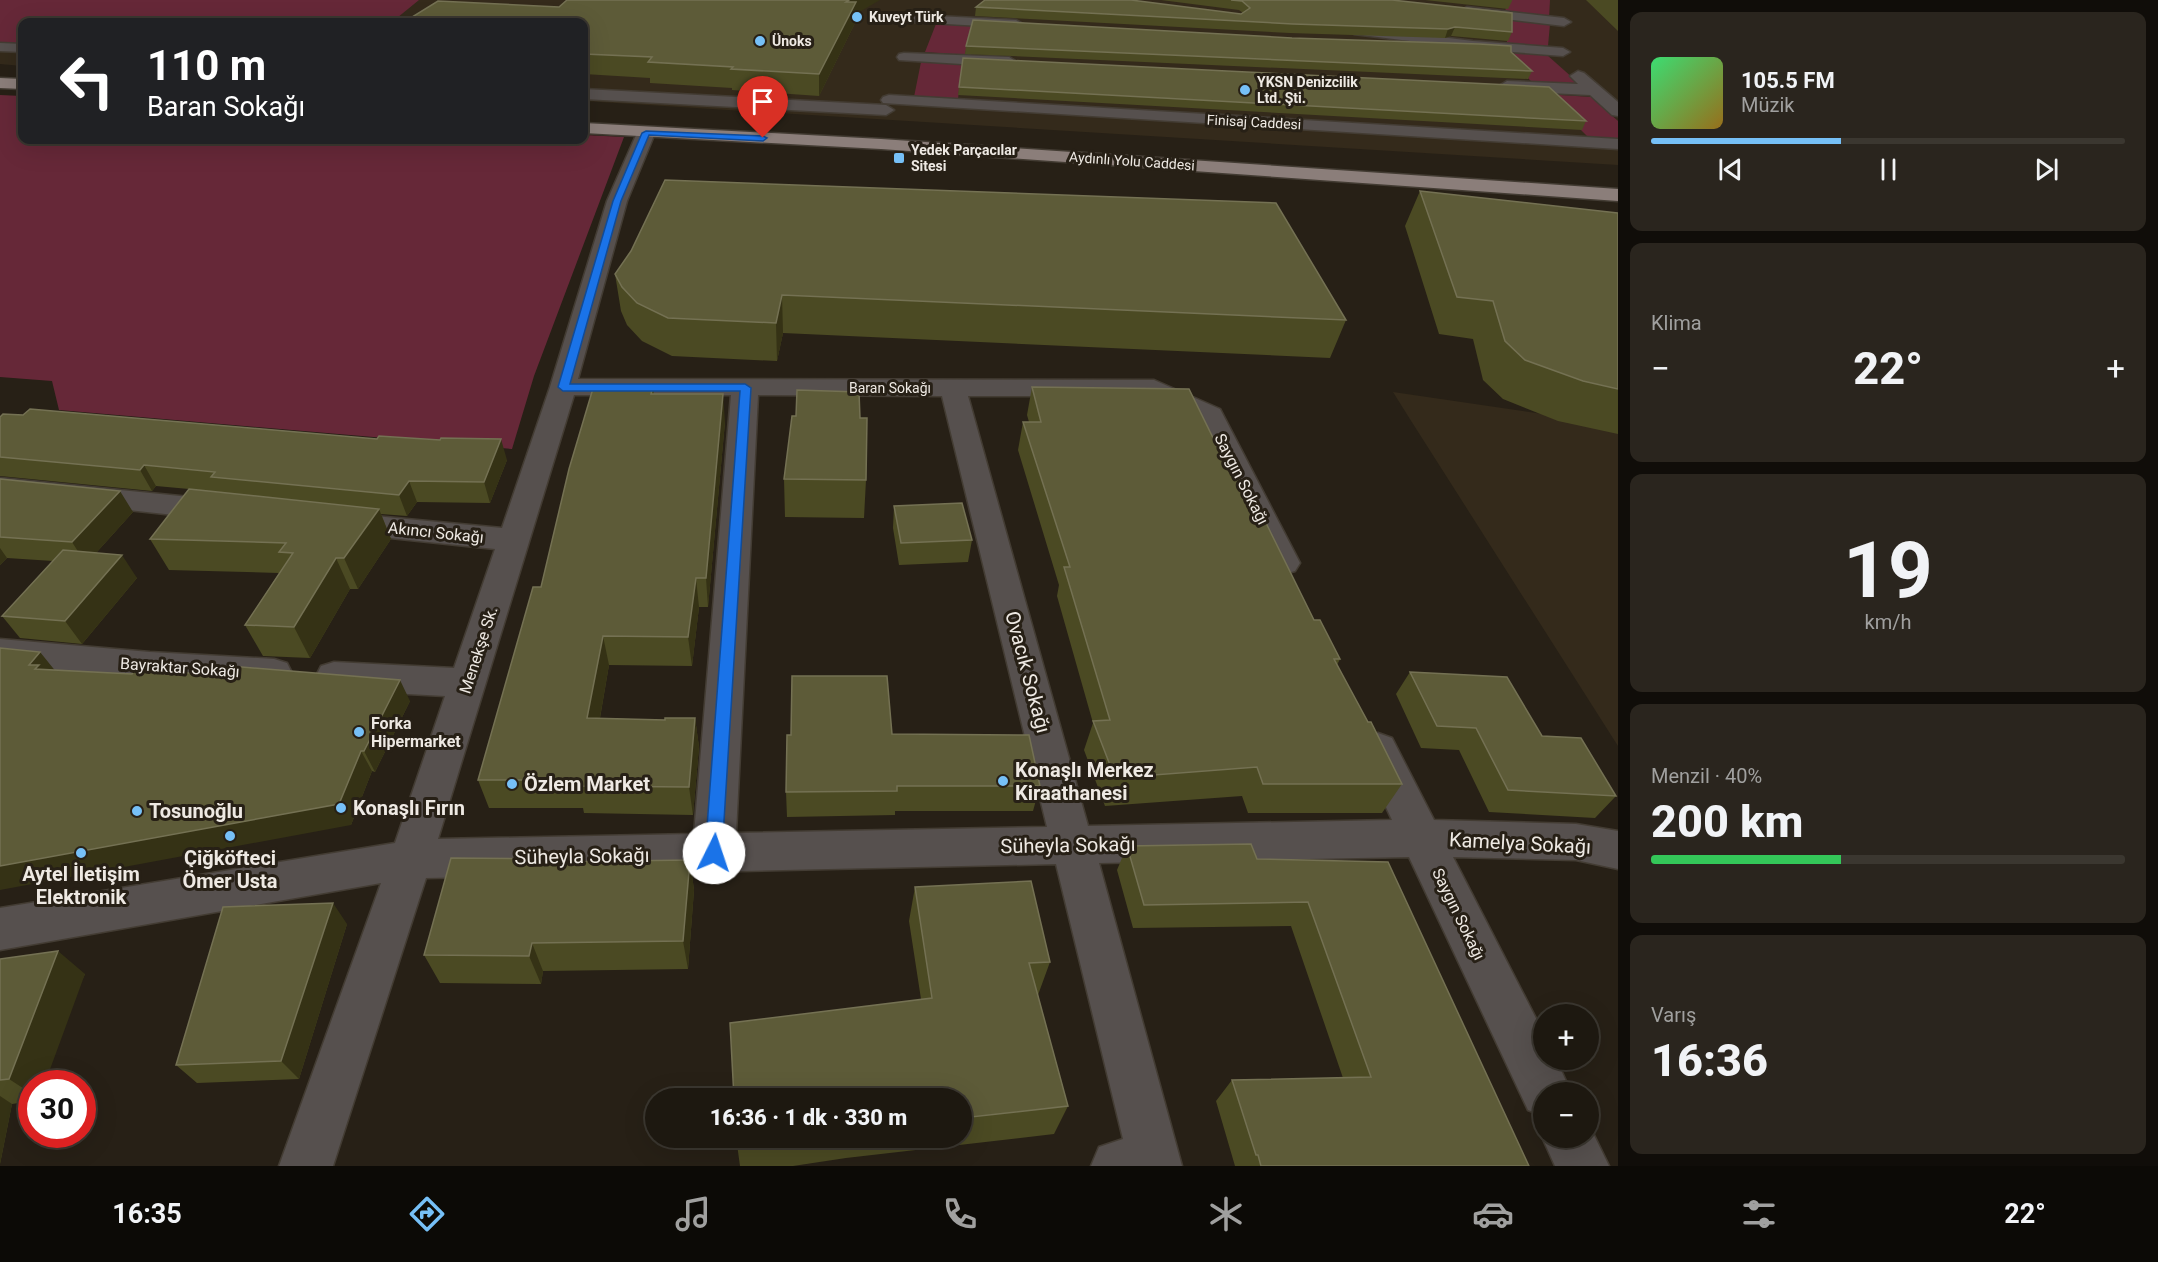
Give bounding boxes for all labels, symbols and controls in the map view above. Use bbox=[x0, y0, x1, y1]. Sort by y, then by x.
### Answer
place label: Kuveyt Türk bbox=[869, 9, 944, 25]
marker: Kuveyt Türk bbox=[850, 10, 864, 24]
place label: Ünoks bbox=[772, 33, 812, 49]
marker: Ünoks bbox=[753, 34, 767, 48]
text: 110 m bbox=[147, 41, 266, 90]
icon: left bbox=[48, 42, 126, 120]
text: 105.5 FM bbox=[1741, 68, 1835, 93]
place label: YKSN Denizcilik Ltd. Şti. bbox=[1257, 74, 1358, 106]
pin bbox=[737, 76, 788, 138]
marker: YKSN Denizcilik Ltd. Şti. bbox=[1238, 83, 1252, 97]
icon: arrive bbox=[746, 85, 779, 118]
text: Baran Sokağı bbox=[147, 91, 305, 123]
text: Müzik bbox=[1741, 93, 1794, 117]
street label: Finisaj Caddesi bbox=[1206, 112, 1302, 132]
place label: Yedek Parçacılar Sitesi bbox=[911, 142, 1017, 174]
street label: Aydınlı Yolu Caddesi bbox=[1069, 149, 1195, 173]
marker: Yedek Parçacılar Sitesi bbox=[892, 151, 906, 165]
icon: previous bbox=[1714, 153, 1747, 186]
icon: pause bbox=[1872, 153, 1905, 186]
icon: next bbox=[2030, 153, 2063, 186]
text: Klima bbox=[1651, 311, 1702, 335]
text: 22° bbox=[1853, 342, 1923, 395]
text: − bbox=[1651, 349, 1670, 388]
text: + bbox=[2106, 349, 2125, 388]
street label: Baran Sokağı bbox=[849, 380, 931, 396]
street label: Saygın Sokağı bbox=[1210, 431, 1273, 528]
street label: Akıncı Sokağı bbox=[387, 518, 485, 547]
text: 19 bbox=[1843, 525, 1933, 616]
street label: Menekşe Sk. bbox=[455, 604, 501, 696]
street label: Ovacık Sokağı bbox=[1000, 608, 1056, 736]
text: km/h bbox=[1865, 610, 1911, 634]
street label: Bayraktar Sokağı bbox=[120, 654, 240, 681]
place label: Forka Hipermarket bbox=[371, 714, 461, 751]
marker: Forka Hipermarket bbox=[352, 725, 366, 739]
place label: Konaşlı Merkez Kiraathanesi bbox=[1015, 758, 1154, 805]
text: Menzil · 40% bbox=[1651, 764, 1762, 788]
place label: Özlem Market bbox=[524, 772, 650, 796]
marker: Konaşlı Merkez Kiraathanesi bbox=[996, 774, 1010, 788]
marker: Özlem Market bbox=[505, 777, 519, 791]
text: 200 km bbox=[1651, 795, 1803, 848]
place label: Konaşlı Fırın bbox=[353, 796, 465, 820]
place label: Tosunoğlu bbox=[149, 799, 243, 823]
marker: Konaşlı Fırın bbox=[334, 801, 348, 815]
marker: Tosunoğlu bbox=[130, 804, 144, 818]
position arrow bbox=[682, 821, 746, 885]
street label: Kamelya Sokağı bbox=[1448, 827, 1592, 859]
marker: Çiğköfteci Ömer Usta bbox=[223, 829, 237, 843]
street label: Süheyla Sokağı bbox=[1000, 832, 1136, 858]
street label: Süheyla Sokağı bbox=[514, 843, 650, 869]
marker: Aytel İletişim Elektronik bbox=[74, 846, 88, 860]
place label: Çiğköfteci Ömer Usta bbox=[182, 846, 278, 893]
place label: Aytel İletişim Elektronik bbox=[22, 862, 140, 909]
street label: Saygın Sokağı bbox=[1428, 865, 1489, 963]
text: Varış bbox=[1651, 1003, 1696, 1027]
map controls bbox=[1533, 1004, 1599, 1148]
button: + bbox=[1533, 1004, 1599, 1070]
text: 16:36 bbox=[1651, 1034, 1768, 1087]
speed limit sign: 30 bbox=[18, 1070, 96, 1148]
button: − bbox=[1533, 1082, 1599, 1148]
text: 16:36 · 1 dk · 330 m bbox=[710, 1105, 907, 1130]
icon: directions bbox=[406, 1193, 448, 1235]
icon: music bbox=[672, 1193, 714, 1235]
icon: phone bbox=[939, 1193, 981, 1235]
icon: climate bbox=[1205, 1193, 1247, 1235]
icon: car bbox=[1472, 1193, 1514, 1235]
icon: filters bbox=[1738, 1193, 1780, 1235]
text: 16:35 bbox=[112, 1198, 182, 1230]
text: 22° bbox=[2004, 1198, 2046, 1230]

